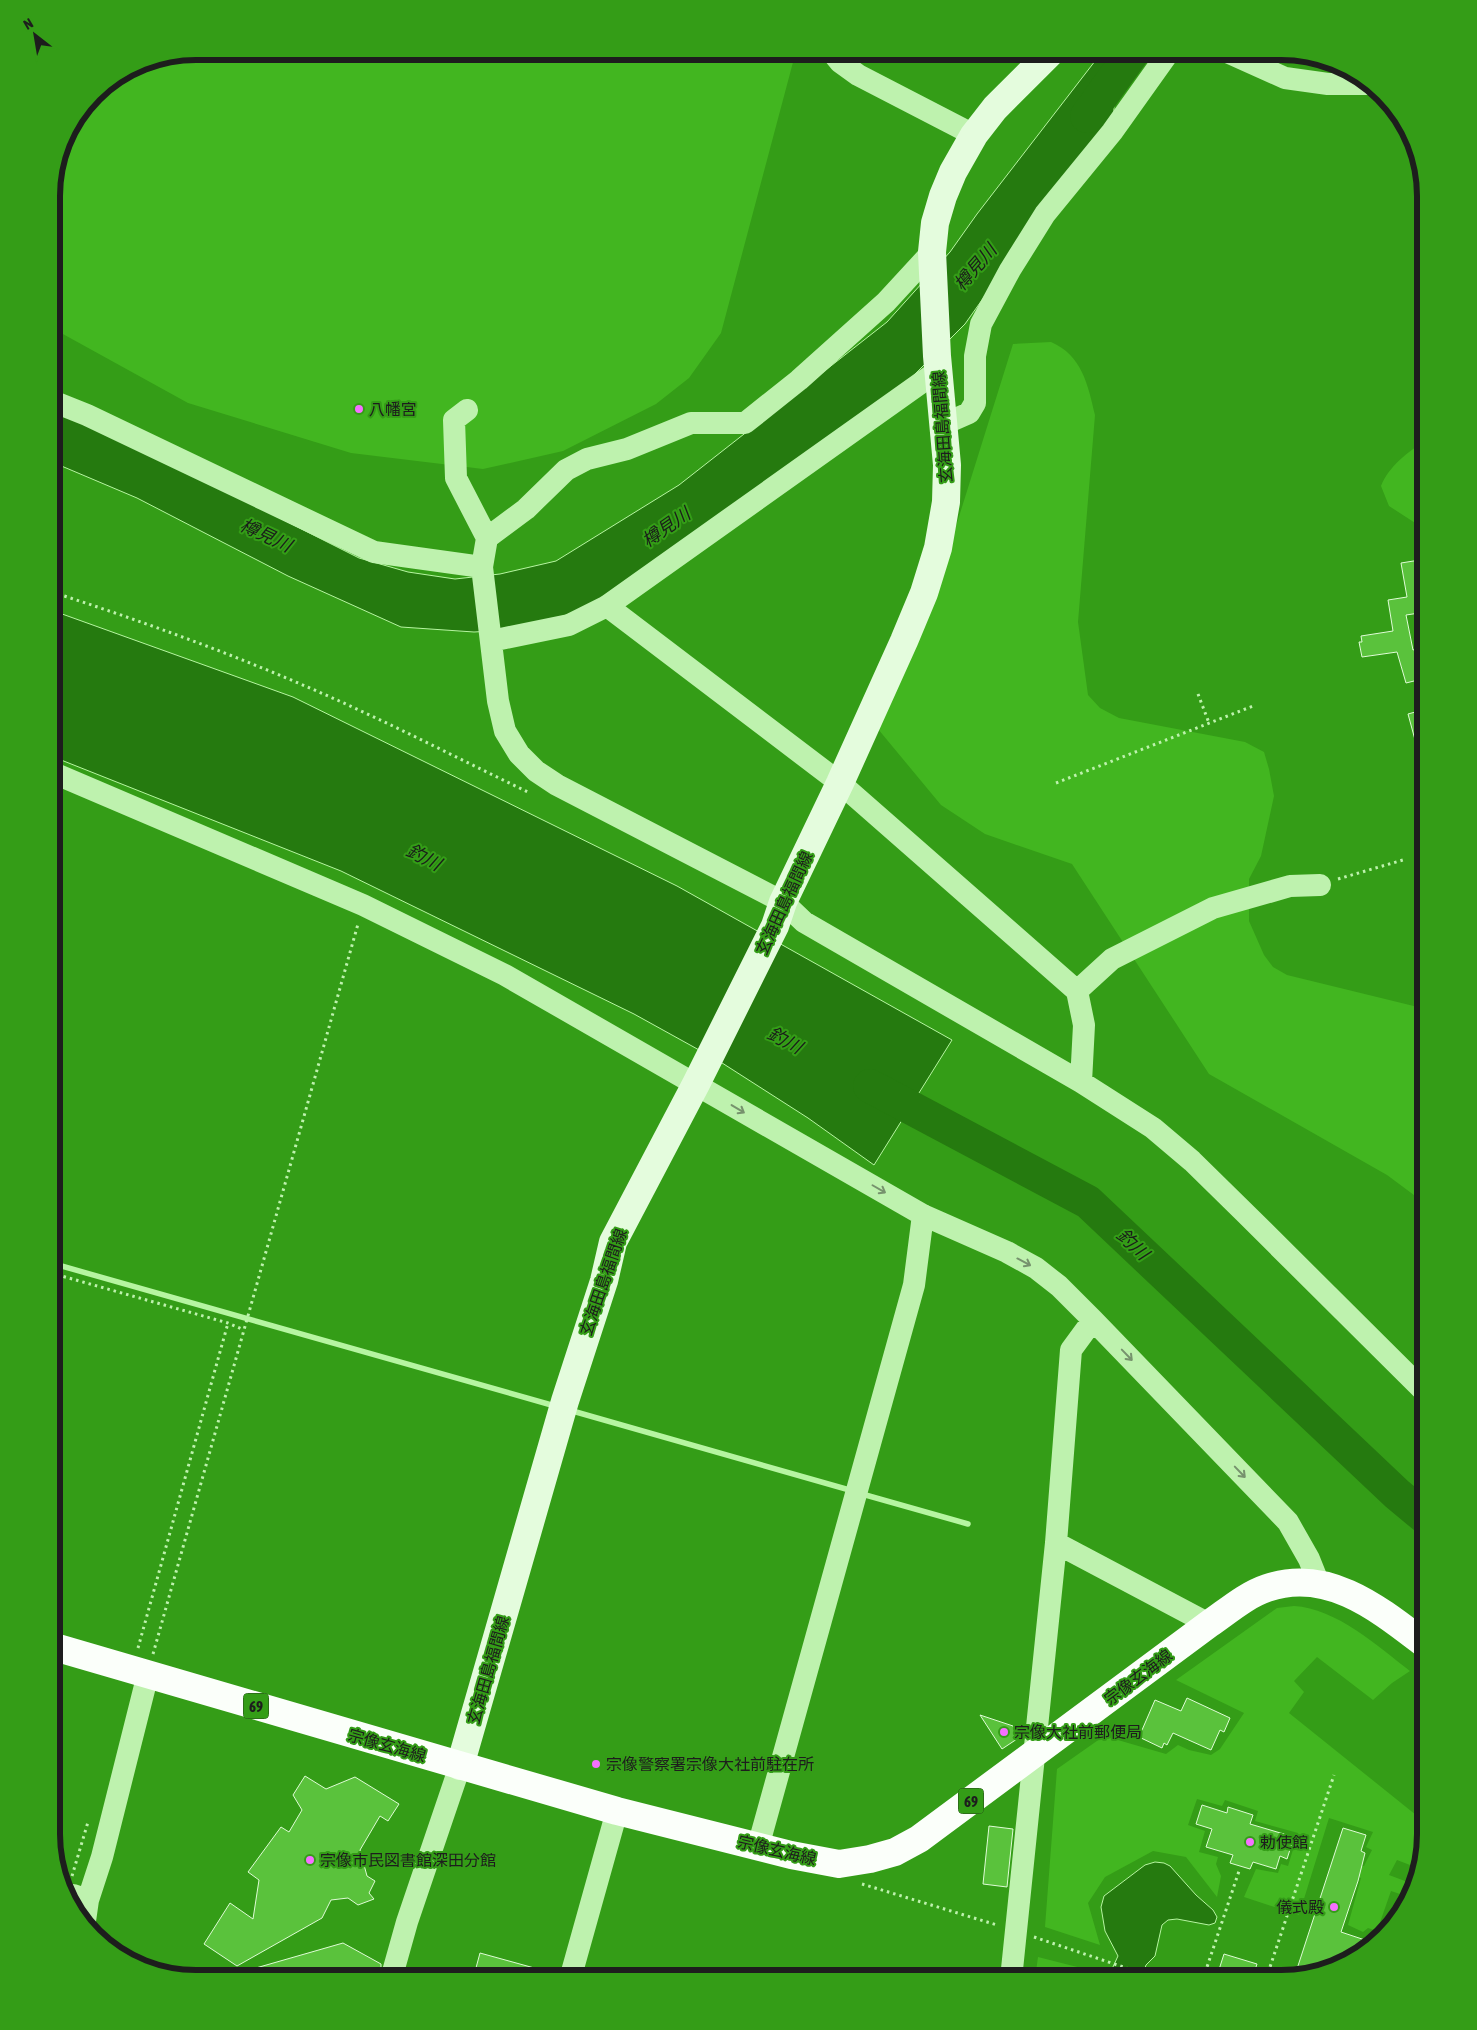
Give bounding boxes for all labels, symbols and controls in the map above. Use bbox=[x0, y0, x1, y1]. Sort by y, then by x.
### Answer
north arrow bbox=[10, 10, 60, 60]
text: N bbox=[21, 15, 36, 33]
water label: 樽見川 bbox=[949, 238, 1002, 294]
street label: 玄海田島福間線 bbox=[929, 371, 955, 483]
place label: 八幡宮 bbox=[369, 400, 417, 418]
marker: 八幡宮 bbox=[353, 403, 365, 415]
water label: 樽見川 bbox=[638, 502, 696, 551]
water label: 樽見川 bbox=[237, 514, 297, 557]
water label: 釣川 bbox=[403, 839, 447, 875]
street label: 玄海田島福間線 bbox=[752, 848, 816, 958]
water label: 釣川 bbox=[764, 1022, 808, 1059]
one-way arrow bbox=[730, 1104, 744, 1114]
one-way arrow bbox=[872, 1185, 886, 1195]
water label: 釣川 bbox=[1113, 1224, 1155, 1265]
street label: 玄海田島福間線 bbox=[576, 1226, 630, 1338]
one-way arrow bbox=[1017, 1257, 1032, 1267]
one-way arrow bbox=[1121, 1349, 1133, 1361]
one-way arrow bbox=[1234, 1465, 1246, 1478]
street label: 玄海田島福間線 bbox=[464, 1614, 512, 1726]
street label: 宗像玄海線 bbox=[1101, 1646, 1175, 1708]
road number: 69 bbox=[244, 1694, 268, 1718]
place label: 宗像大社前郵便局 bbox=[1014, 1723, 1142, 1741]
street label: 宗像玄海線 bbox=[346, 1725, 428, 1765]
marker: 宗像大社前郵便局 bbox=[998, 1726, 1010, 1738]
place label: 宗像警察署宗像大社前駐在所 bbox=[606, 1755, 814, 1773]
marker: 宗像警察署宗像大社前駐在所 bbox=[590, 1758, 602, 1770]
road number: 69 bbox=[958, 1788, 984, 1814]
street label: 宗像玄海線 bbox=[736, 1832, 818, 1868]
place label: 勅使館 bbox=[1260, 1833, 1308, 1851]
marker: 勅使館 bbox=[1244, 1836, 1256, 1848]
place label: 宗像市民図書館深田分館 bbox=[320, 1851, 496, 1869]
marker: 宗像市民図書館深田分館 bbox=[304, 1854, 316, 1866]
place label: 儀式殿 bbox=[1276, 1898, 1324, 1916]
marker: 儀式殿 bbox=[1328, 1901, 1340, 1913]

